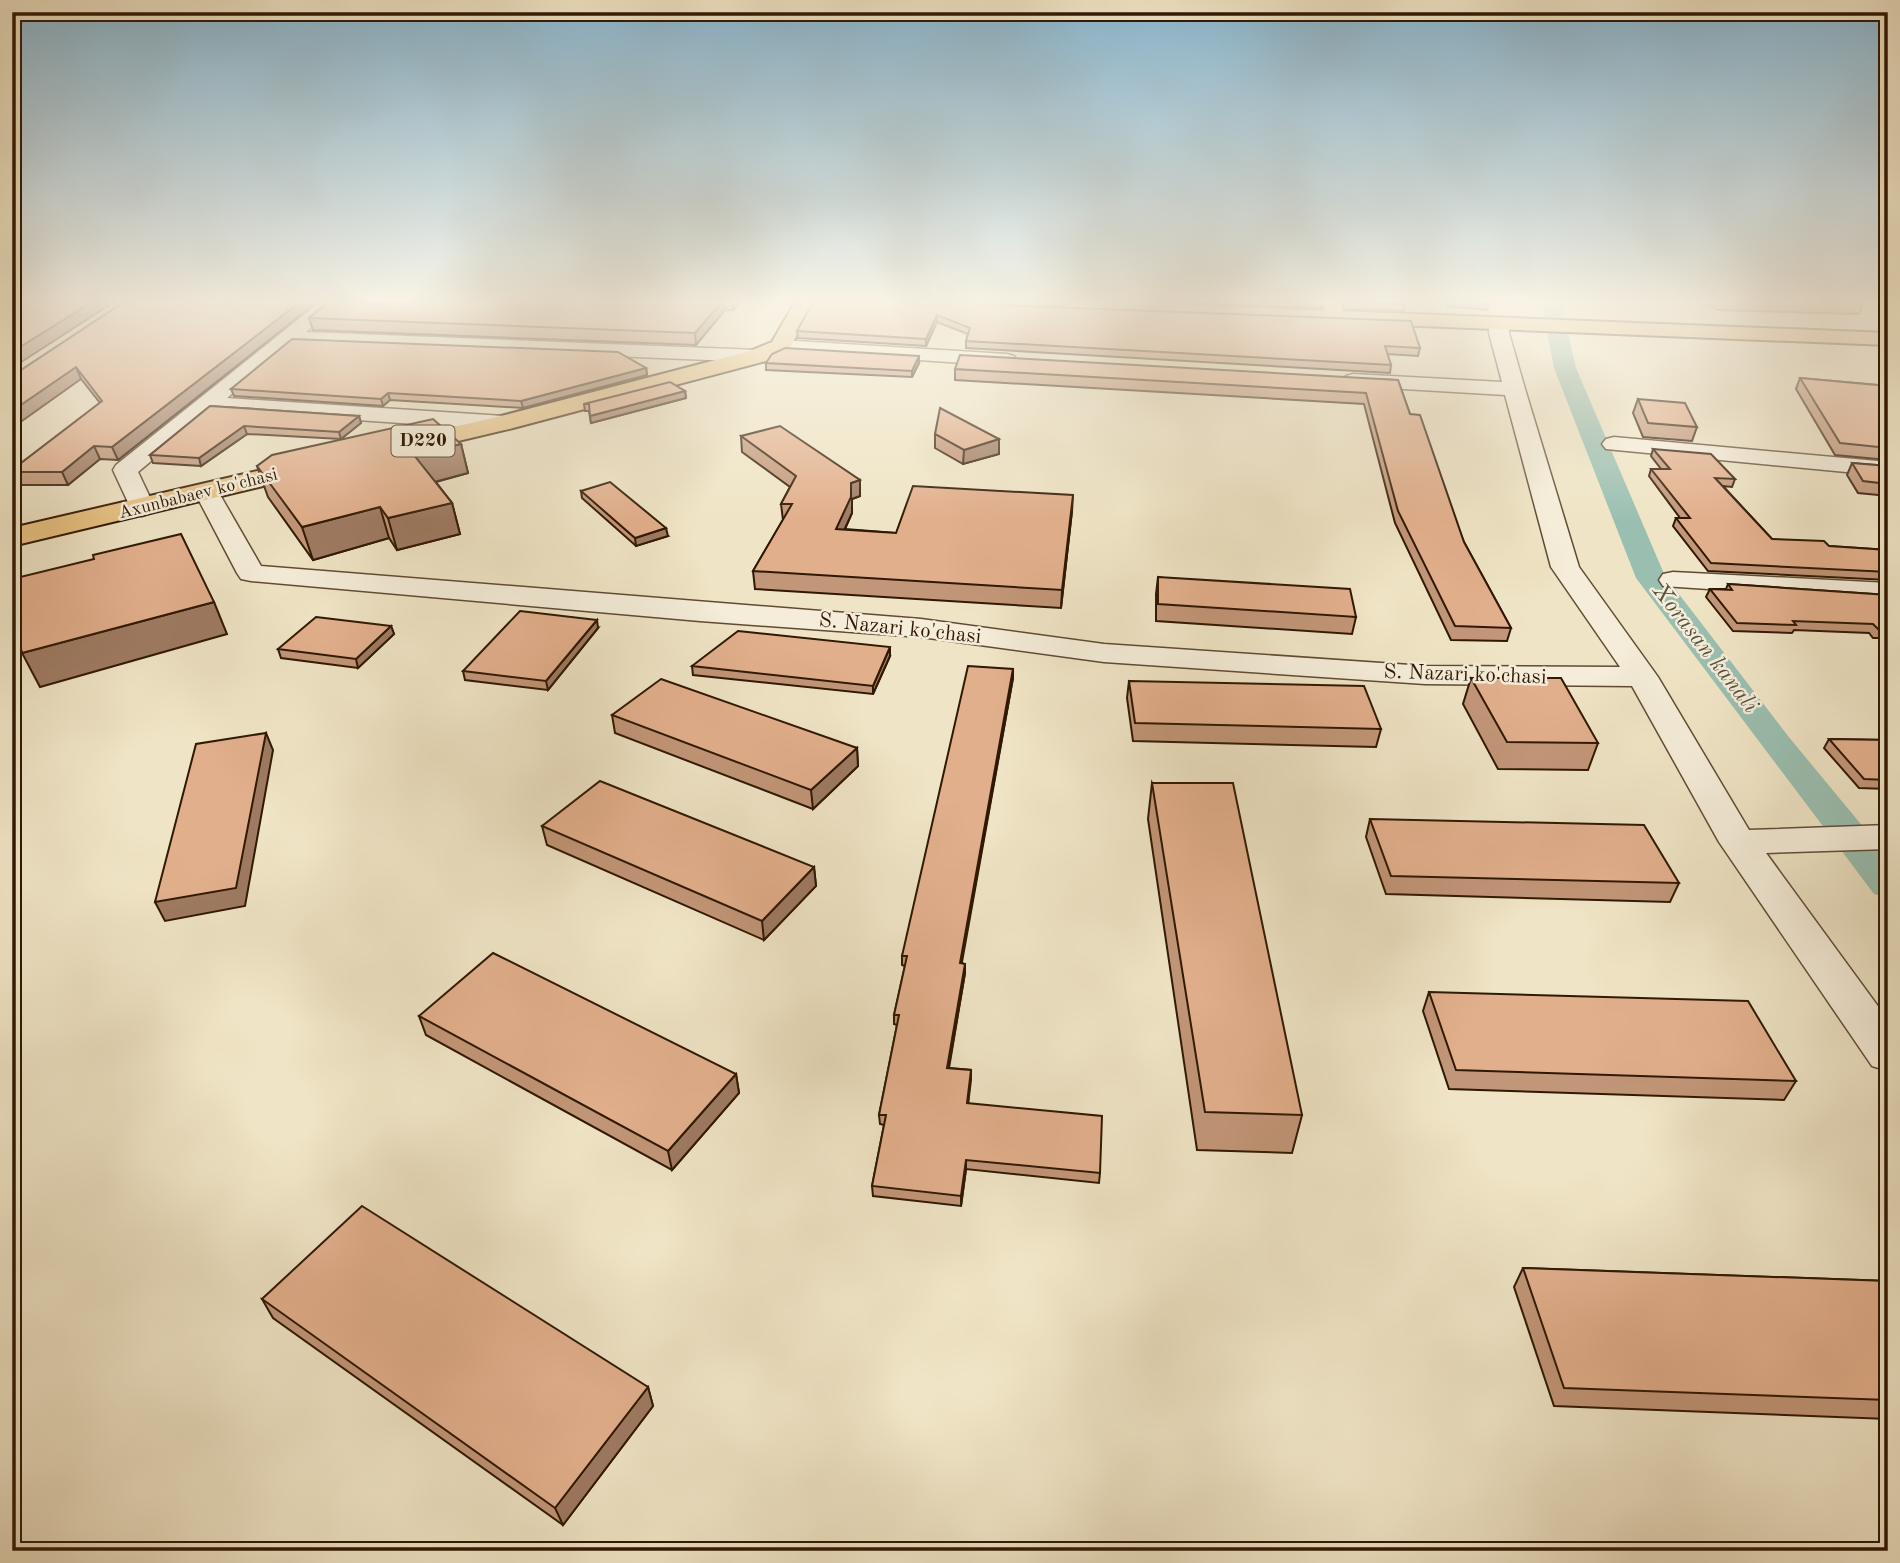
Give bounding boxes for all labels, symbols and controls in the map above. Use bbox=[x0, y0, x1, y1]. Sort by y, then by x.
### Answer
road number: D220 bbox=[392, 426, 454, 456]
street label: Axunbabaev ko'chasi bbox=[117, 465, 280, 522]
water label: Xorasan kanali bbox=[1648, 579, 1763, 717]
street label: S. Nazari ko'chasi bbox=[818, 610, 982, 648]
street label: S. Nazari ko'chasi bbox=[1383, 662, 1547, 688]

